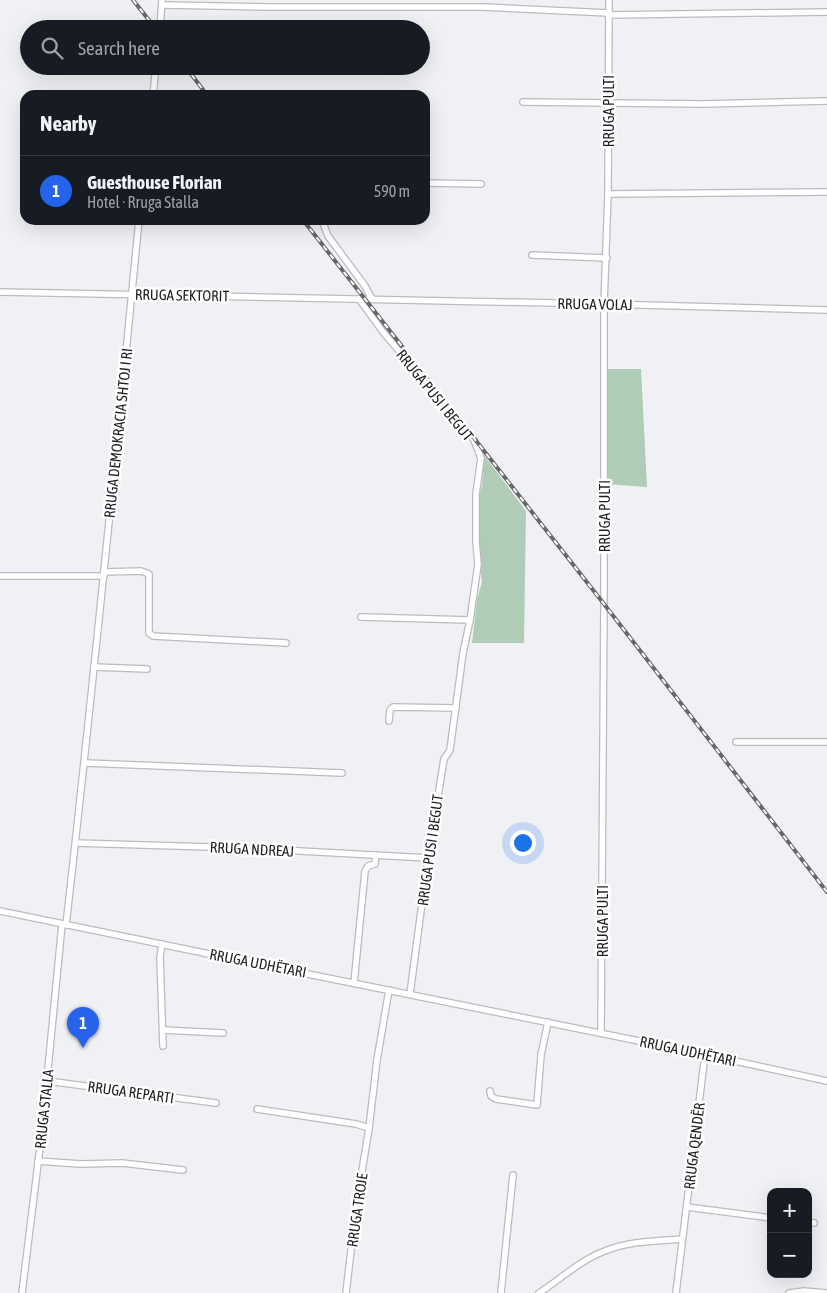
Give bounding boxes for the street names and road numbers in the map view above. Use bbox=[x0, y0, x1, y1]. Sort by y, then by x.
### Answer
street label: RRUGA PULTI bbox=[600, 75, 617, 147]
street label: RRUGA SEKTORIT bbox=[135, 286, 230, 304]
street label: RRUGA VOLAJ bbox=[557, 295, 633, 313]
street label: RRUGA PUSI I BEGUT bbox=[393, 346, 477, 444]
street label: RRUGA DEMOKRACIA SHTOJ I RI bbox=[101, 347, 135, 519]
street label: RRUGA PULTI bbox=[596, 480, 613, 552]
street label: RRUGA PUSI I BEGUT bbox=[414, 793, 446, 907]
street label: RRUGA NDREAJ bbox=[209, 838, 295, 860]
street label: RRUGA PULTI bbox=[594, 885, 611, 957]
street label: RRUGA UDHËTARI bbox=[208, 945, 308, 981]
street label: RRUGA UDHËTARI bbox=[638, 1032, 738, 1070]
street label: RRUGA STALLA bbox=[31, 1068, 57, 1150]
street label: RRUGA REPARTI bbox=[87, 1078, 175, 1106]
street label: RRUGA QENDËR bbox=[680, 1101, 708, 1190]
street label: RRUGA TROJE bbox=[343, 1171, 371, 1248]

